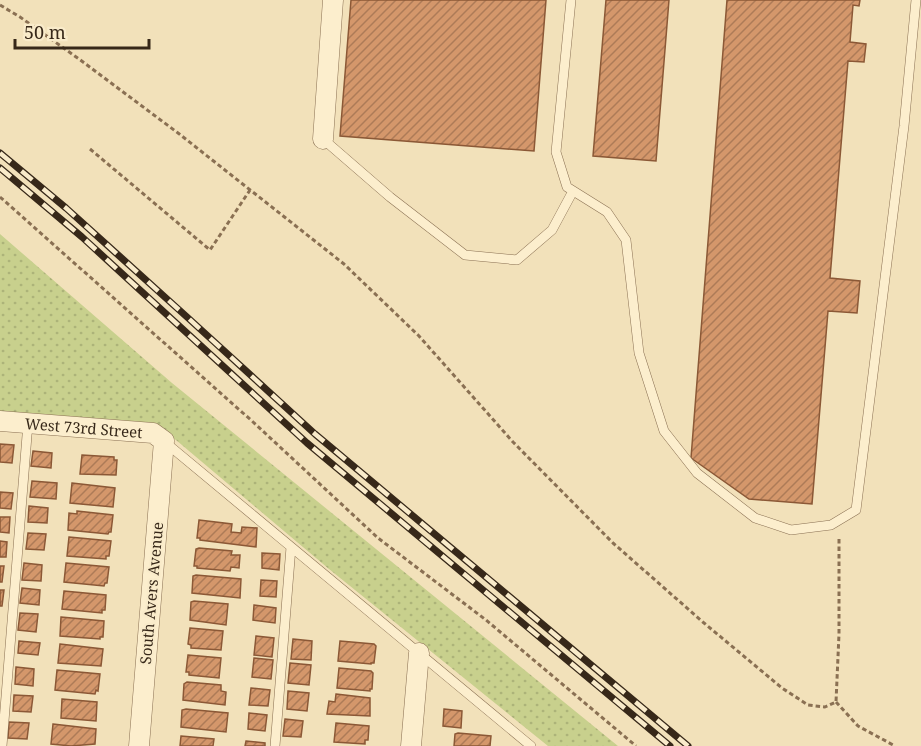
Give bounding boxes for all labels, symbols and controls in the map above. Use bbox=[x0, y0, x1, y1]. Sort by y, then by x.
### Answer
scale bar bbox=[15, 12, 148, 50]
text: 50 m bbox=[24, 20, 66, 44]
street label: West 73rd Street bbox=[24, 413, 143, 442]
street label: South Avers Avenue bbox=[135, 521, 167, 665]

